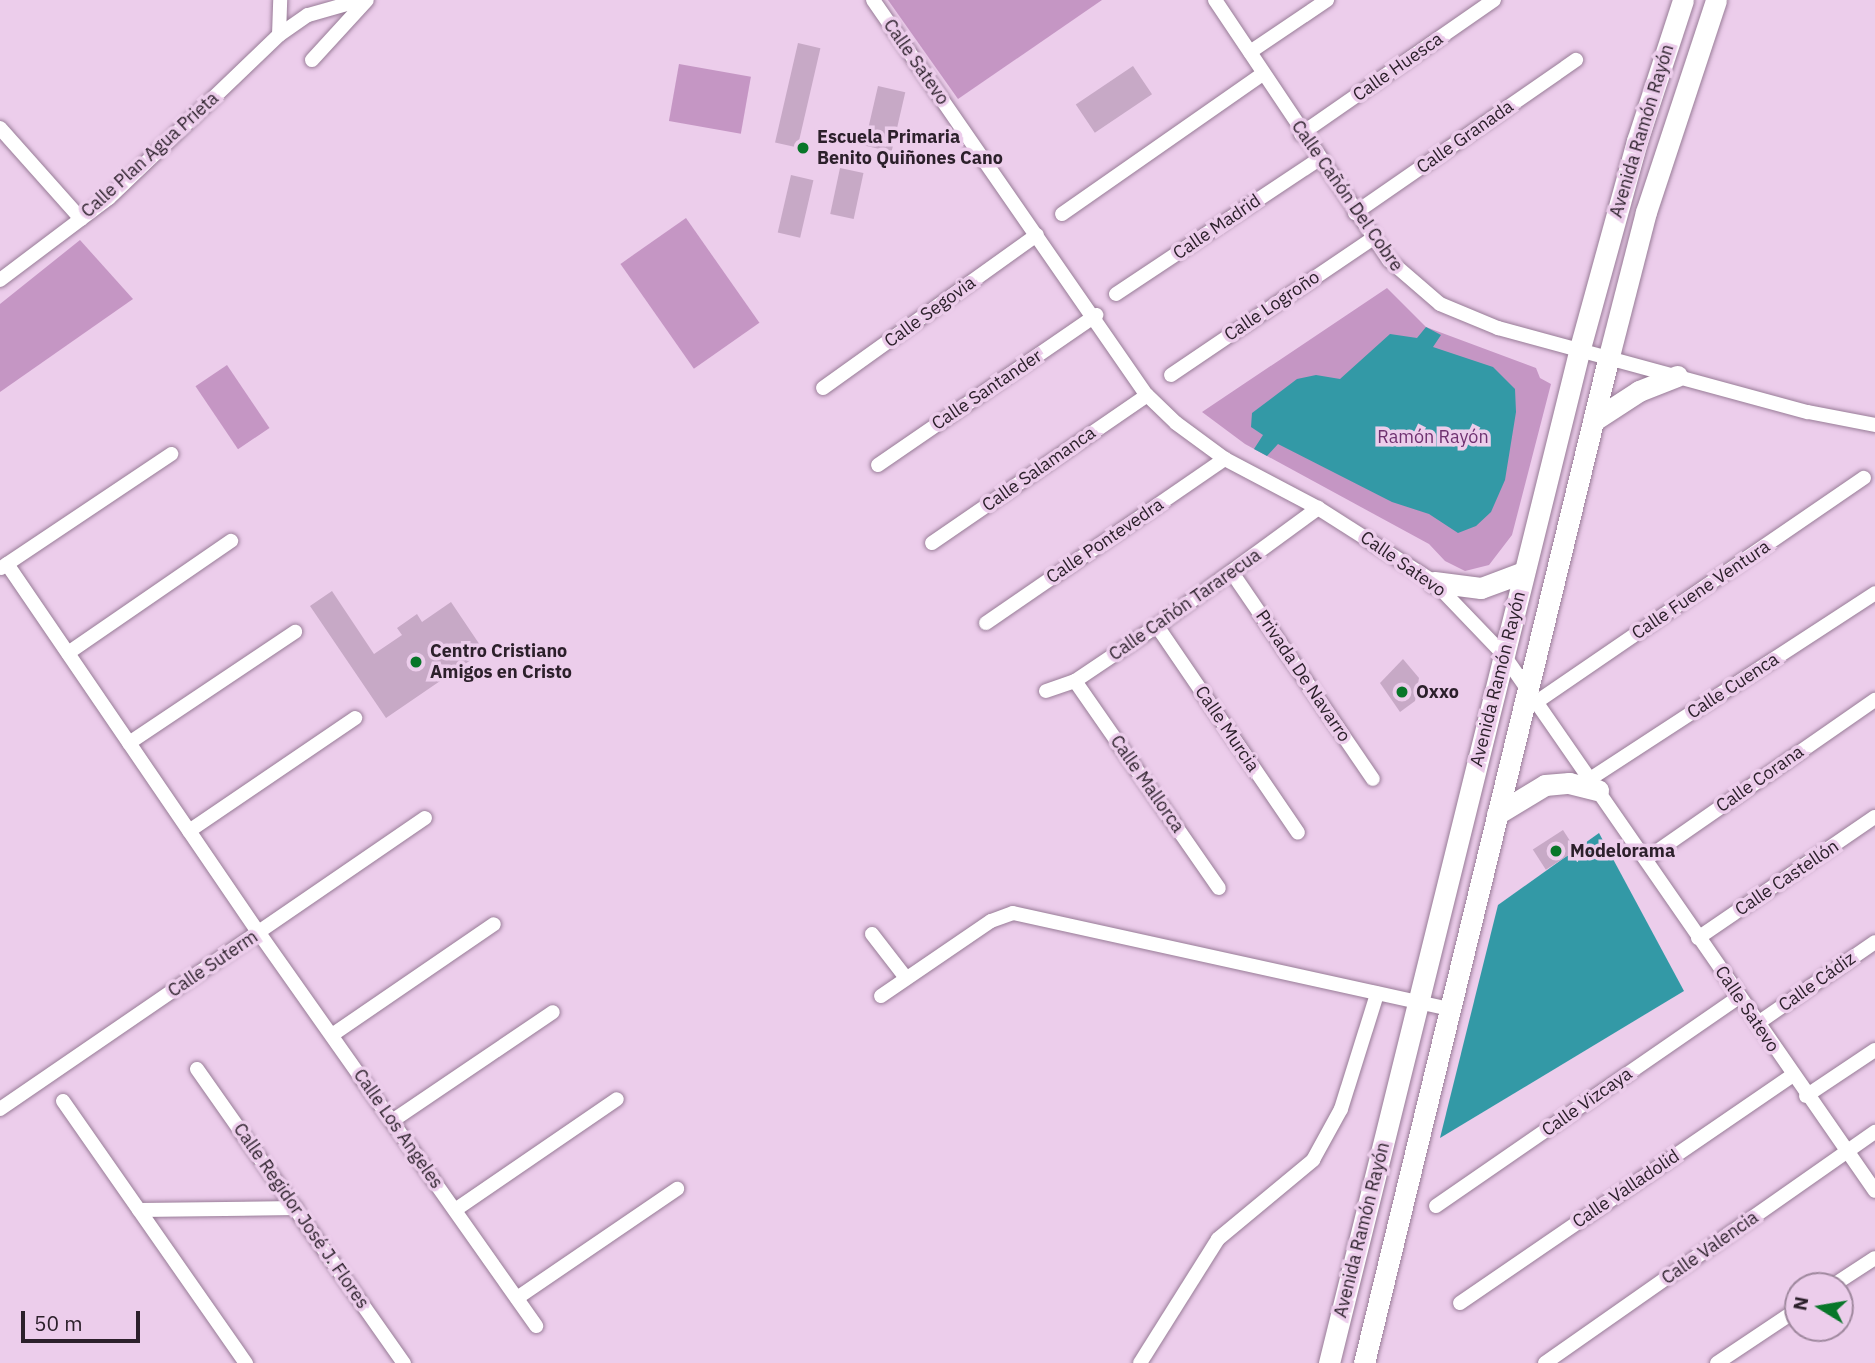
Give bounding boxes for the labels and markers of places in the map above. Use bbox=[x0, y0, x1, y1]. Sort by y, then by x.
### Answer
place label: Escuela Primaria Benito Quiñones Cano bbox=[817, 127, 1003, 170]
marker: Escuela Primaria Benito Quiñones Cano bbox=[795, 140, 811, 156]
place label: Centro Cristiano Amigos en Cristo bbox=[430, 641, 572, 684]
marker: Centro Cristiano Amigos en Cristo bbox=[408, 654, 424, 670]
place label: Oxxo bbox=[1416, 681, 1459, 703]
marker: Oxxo bbox=[1394, 684, 1410, 700]
place label: Modelorama bbox=[1570, 840, 1675, 862]
marker: Modelorama bbox=[1548, 843, 1564, 859]

